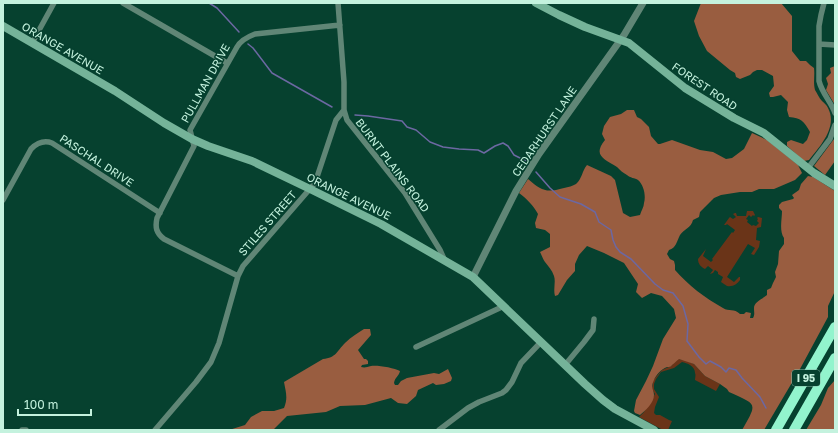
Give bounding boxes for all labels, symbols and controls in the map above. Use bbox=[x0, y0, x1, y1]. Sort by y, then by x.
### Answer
street label: ORANGE AVENUE bbox=[20, 19, 106, 77]
street label: PULLMAN DRIVE bbox=[178, 41, 232, 125]
street label: FOREST ROAD bbox=[670, 59, 740, 113]
street label: CEDARHURST LANE bbox=[509, 83, 579, 179]
street label: BURNT PLAINS ROAD bbox=[353, 116, 433, 215]
street label: PASCHAL DRIVE bbox=[58, 131, 137, 189]
street label: ORANGE AVENUE bbox=[305, 170, 394, 222]
street label: STILES STREET bbox=[235, 188, 299, 258]
road number: I 95 bbox=[792, 370, 820, 386]
scale bar bbox=[18, 391, 91, 417]
text: 100 m bbox=[24, 397, 58, 412]

